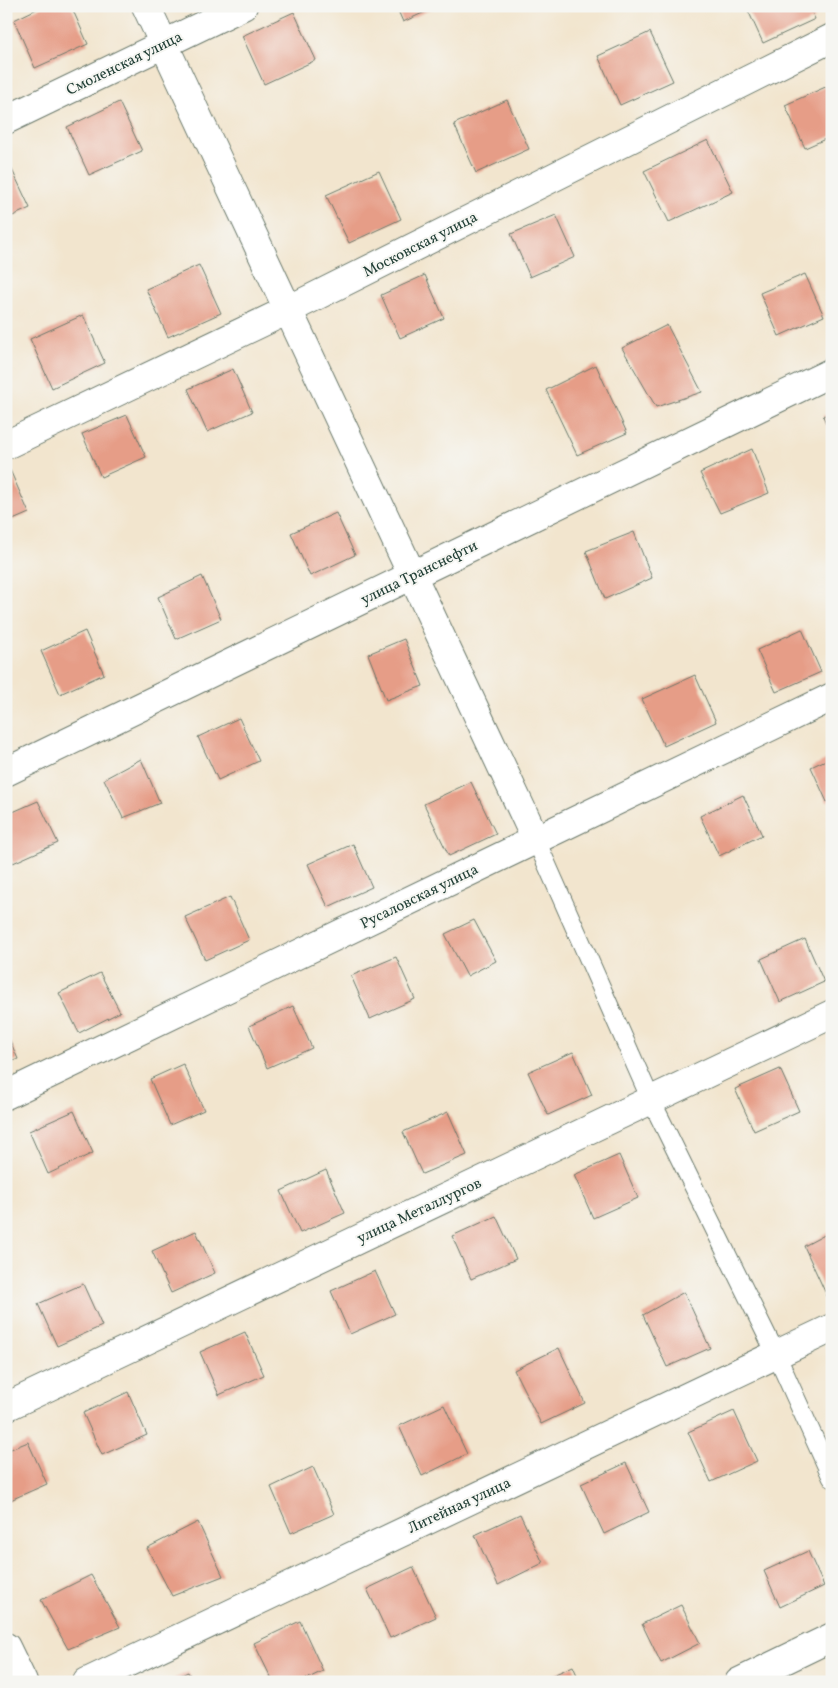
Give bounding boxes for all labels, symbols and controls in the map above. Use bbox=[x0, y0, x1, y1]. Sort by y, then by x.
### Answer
street label: Смоленская улица bbox=[63, 27, 186, 102]
street label: Московская улица bbox=[360, 207, 482, 283]
street label: улица Транснефти bbox=[358, 536, 482, 611]
street label: Русаловская улица bbox=[357, 860, 482, 935]
street label: улица Металлургов bbox=[354, 1173, 485, 1249]
street label: Литейная улица bbox=[405, 1473, 515, 1539]

